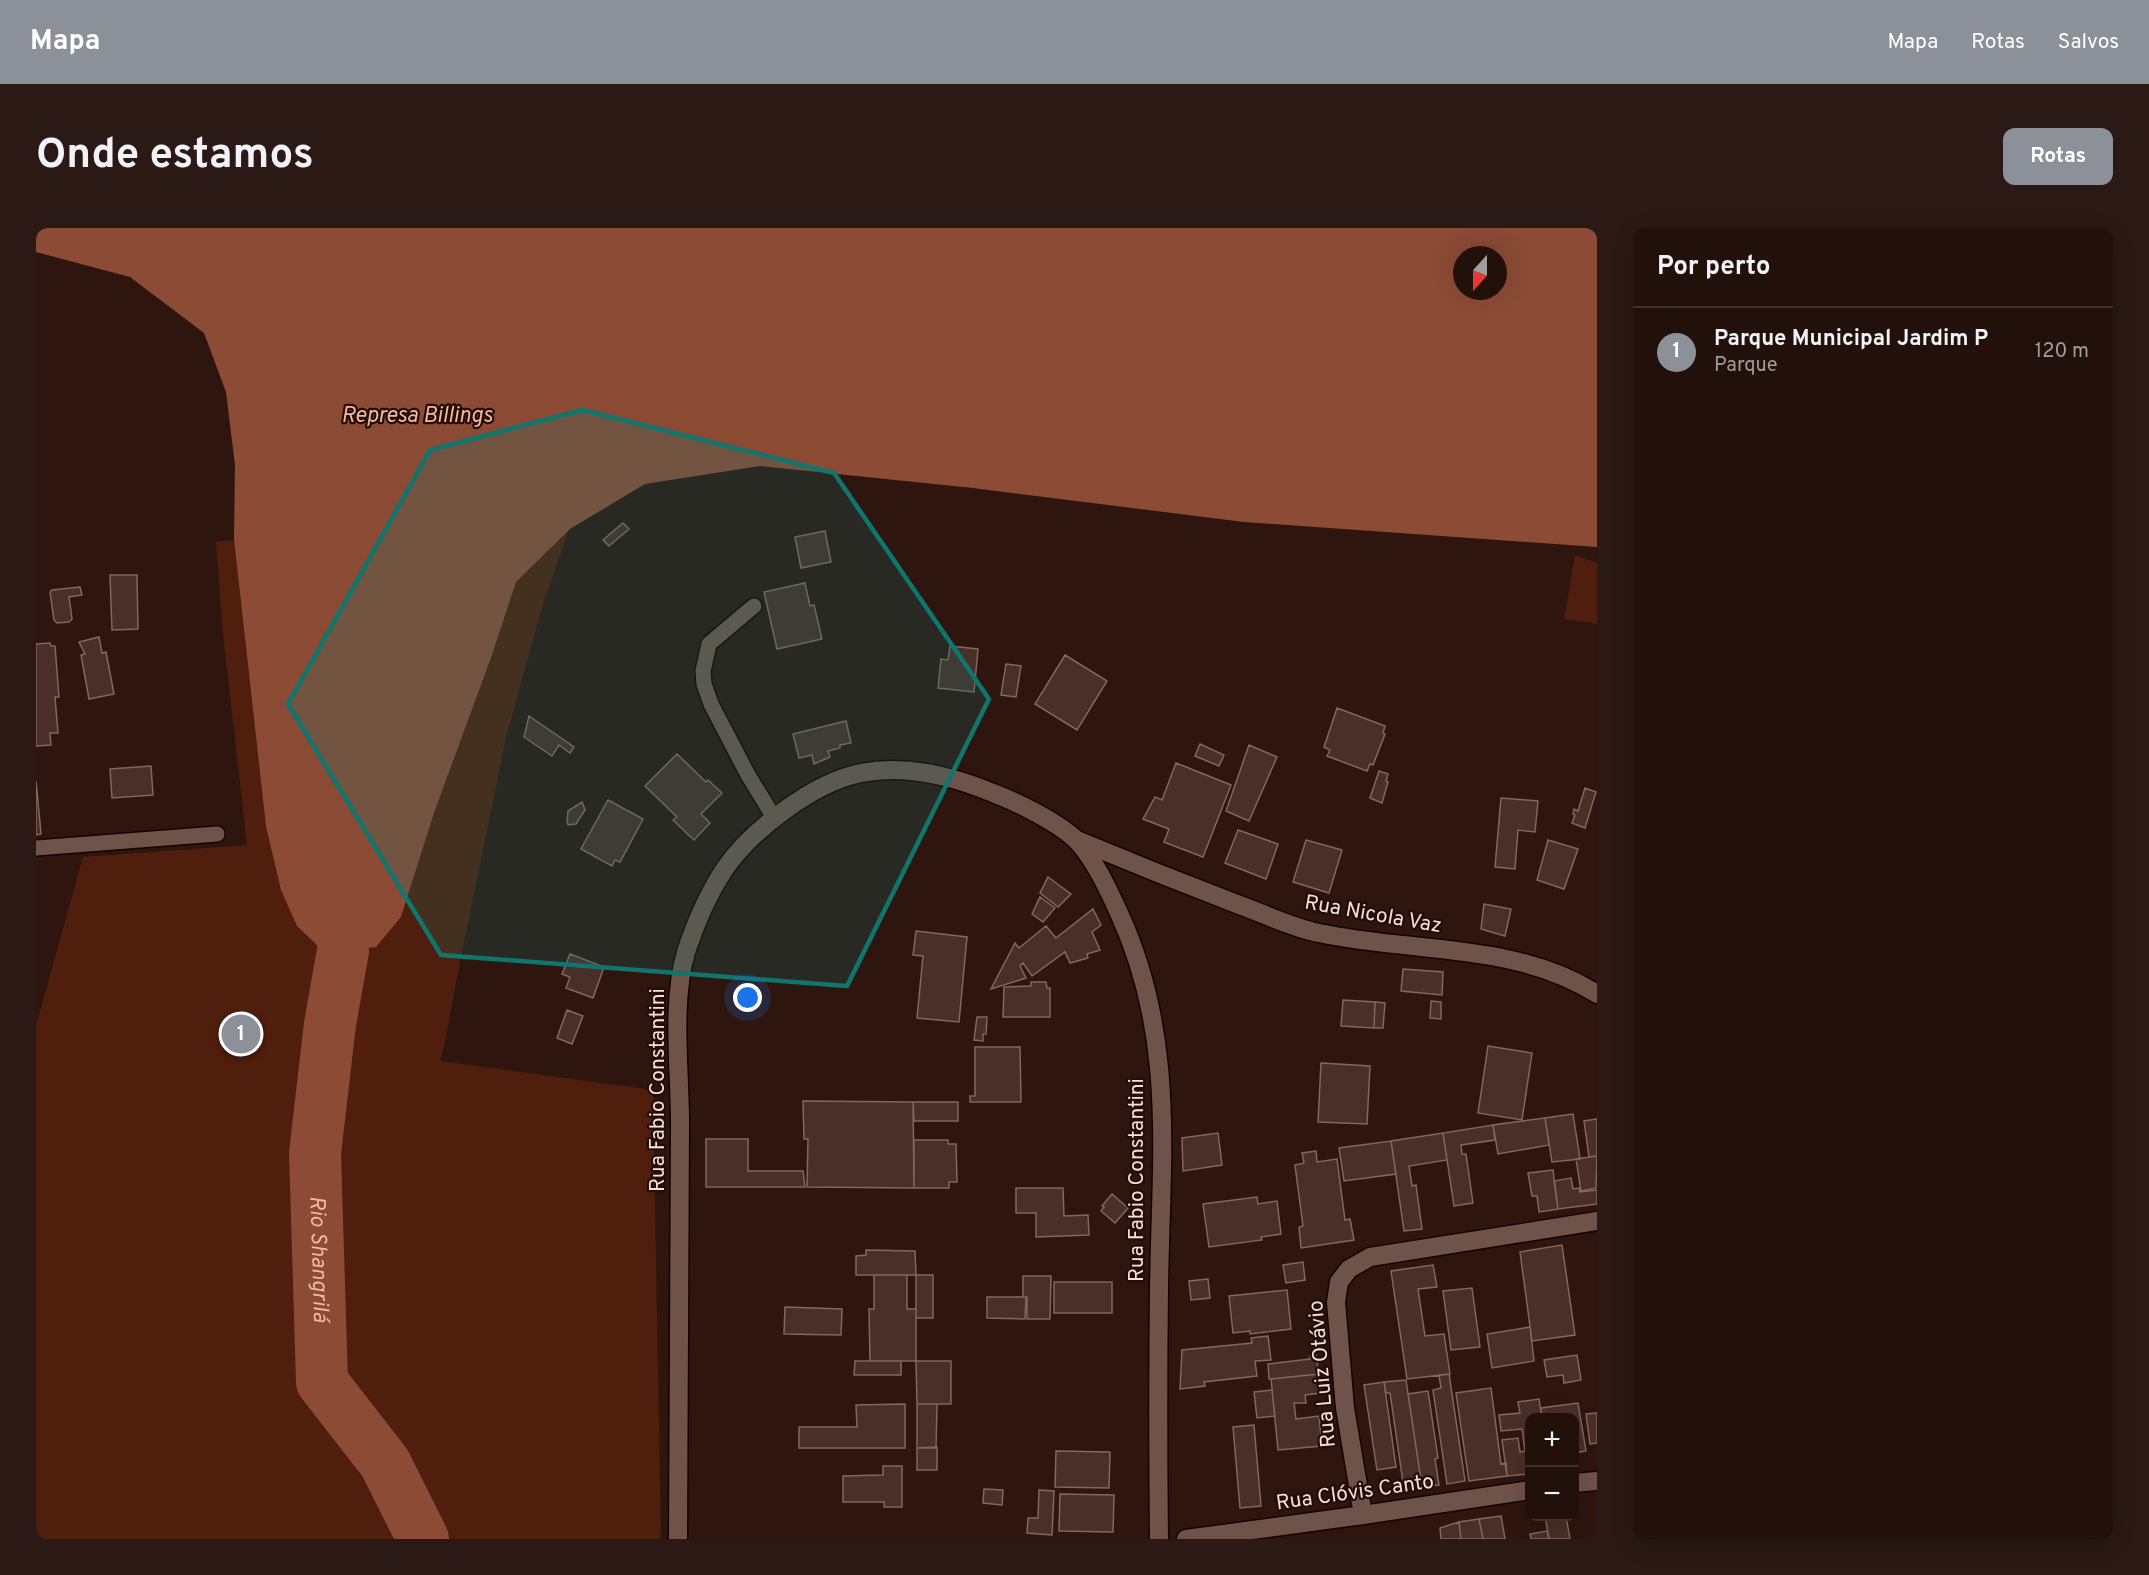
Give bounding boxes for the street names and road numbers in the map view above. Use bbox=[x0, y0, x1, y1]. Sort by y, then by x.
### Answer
street label: Rua Nicola Vaz bbox=[1302, 890, 1444, 940]
street label: Rua Fabio Constantini bbox=[645, 988, 672, 1192]
street label: Rua Fabio Constantini bbox=[1124, 1078, 1151, 1282]
street label: Rua Luiz Otávio bbox=[1303, 1299, 1343, 1449]
street label: Rua Clóvis Canto bbox=[1274, 1469, 1436, 1517]

